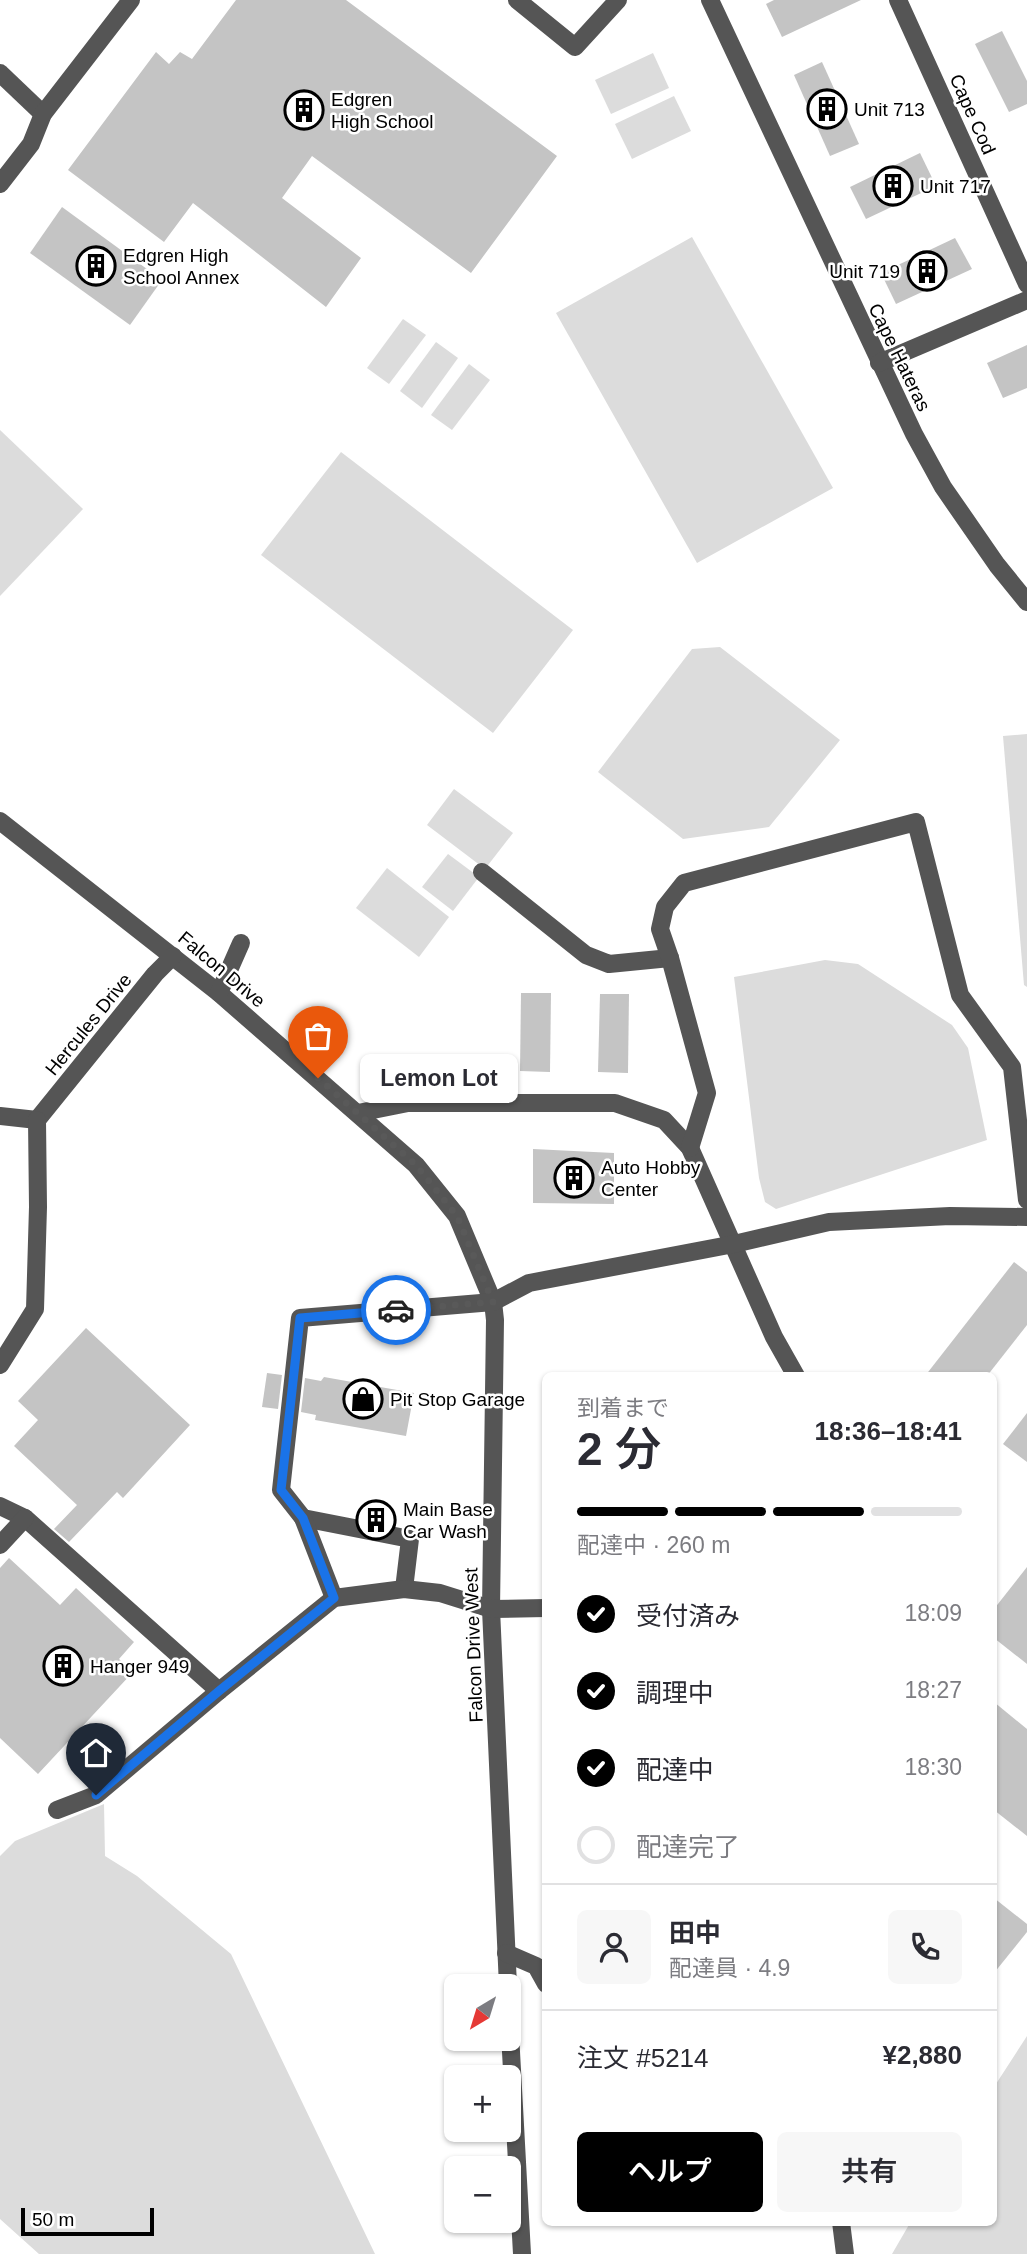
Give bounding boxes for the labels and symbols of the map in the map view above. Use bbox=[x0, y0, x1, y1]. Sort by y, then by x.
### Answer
street label: Cape Cod bbox=[946, 71, 1000, 158]
building icon: Unit 713 bbox=[806, 88, 848, 130]
building icon: Edgren High School bbox=[283, 89, 325, 131]
place label: Edgren High School bbox=[331, 89, 433, 132]
place label: Unit 713 bbox=[854, 99, 925, 120]
building icon: Unit 717 bbox=[872, 165, 914, 207]
place label: Unit 717 bbox=[920, 176, 991, 197]
building icon: Edgren High School Annex bbox=[75, 245, 117, 287]
place label: Edgren High School Annex bbox=[123, 245, 240, 288]
building icon: Unit 719 bbox=[906, 250, 948, 292]
place label: Unit 719 bbox=[829, 261, 900, 282]
street label: Cape Hateras bbox=[864, 300, 935, 415]
street label: Falcon Drive bbox=[174, 927, 269, 1012]
street label: Hercules Drive bbox=[41, 969, 136, 1079]
pin bbox=[288, 1006, 348, 1078]
callout: Lemon Lot bbox=[360, 1054, 518, 1102]
building icon: Auto Hobby Center bbox=[553, 1157, 595, 1199]
place label: Auto Hobby Center bbox=[601, 1157, 701, 1200]
courier bbox=[361, 1275, 431, 1345]
shop icon: Pit Stop Garage bbox=[342, 1378, 384, 1420]
place label: Pit Stop Garage bbox=[390, 1389, 525, 1410]
building icon: Main Base Car Wash bbox=[355, 1499, 397, 1541]
place label: Main Base Car Wash bbox=[403, 1499, 493, 1542]
street label: Falcon Drive West bbox=[460, 1567, 487, 1723]
building icon: Hanger 949 bbox=[42, 1645, 84, 1687]
place label: Hanger 949 bbox=[90, 1656, 189, 1677]
pin bbox=[66, 1723, 126, 1795]
north arrow bbox=[444, 1974, 522, 2051]
scale bar bbox=[21, 2205, 154, 2237]

